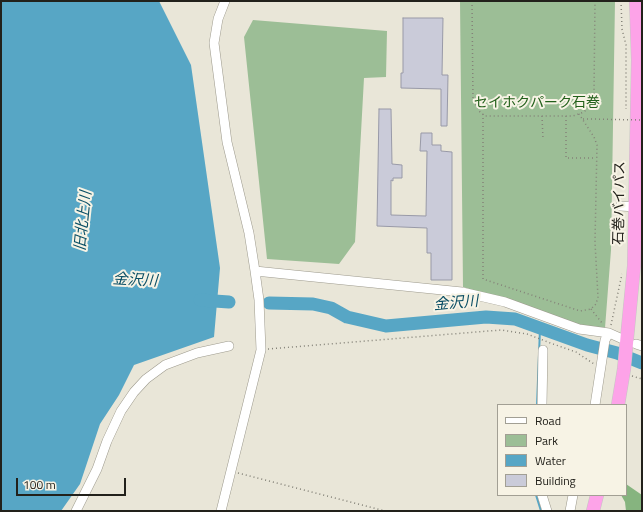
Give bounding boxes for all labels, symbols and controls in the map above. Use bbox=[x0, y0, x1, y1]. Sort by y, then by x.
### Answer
park label: セイホクパーク石巻 bbox=[474, 96, 600, 112]
street label: 石巻バイパス bbox=[611, 161, 629, 245]
water label: 旧北上川 bbox=[72, 190, 96, 252]
water label: 金沢川 bbox=[112, 271, 158, 291]
water label: 金沢川 bbox=[433, 293, 479, 315]
legend bbox=[497, 404, 627, 496]
text: Road bbox=[535, 411, 561, 430]
text: Park bbox=[535, 431, 558, 450]
text: Water bbox=[535, 451, 566, 470]
scale bar bbox=[18, 470, 128, 496]
text: Building bbox=[535, 471, 576, 490]
text: 100 m bbox=[23, 475, 56, 494]

